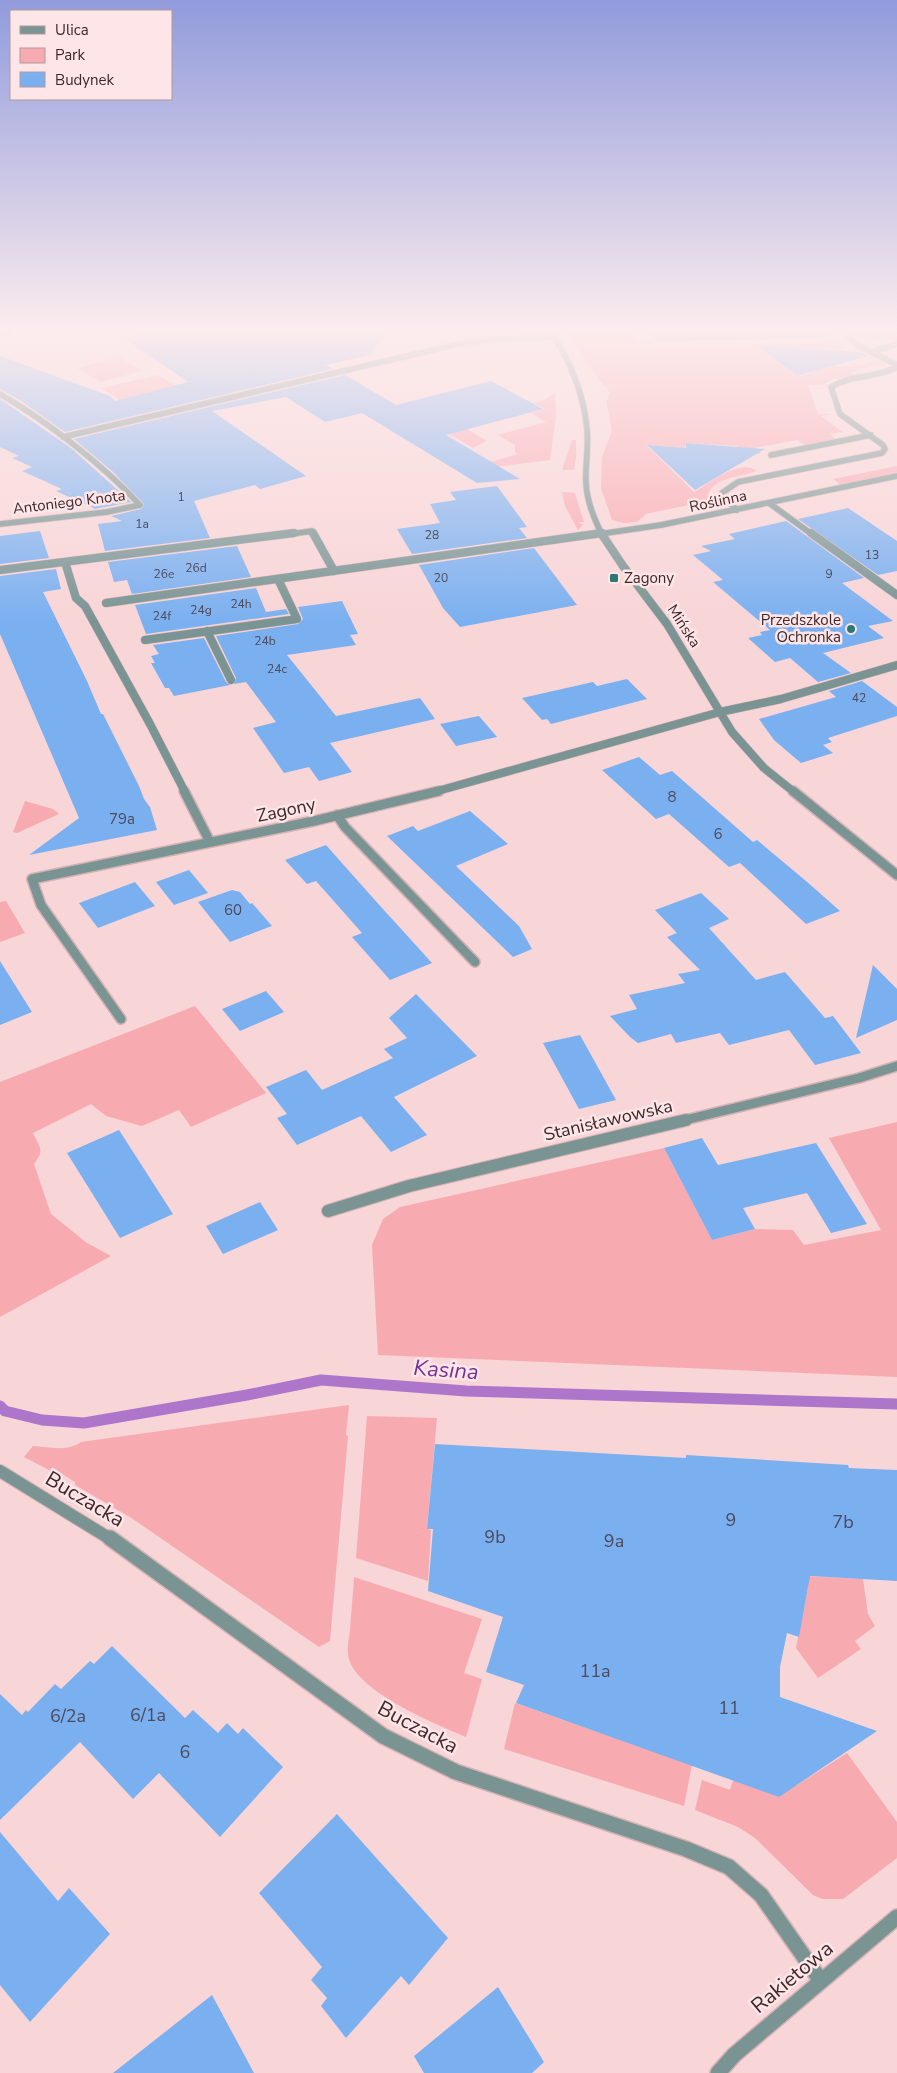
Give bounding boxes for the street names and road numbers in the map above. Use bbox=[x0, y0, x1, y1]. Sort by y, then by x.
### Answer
street label: Antoniego Knota bbox=[12, 485, 126, 519]
street label: Roślinna bbox=[687, 485, 749, 517]
street label: Mińska bbox=[663, 601, 705, 651]
street label: Zagony bbox=[254, 792, 319, 828]
street label: Stanisławowska bbox=[541, 1093, 675, 1147]
street label: Buczacka bbox=[40, 1464, 130, 1534]
street label: Buczacka bbox=[373, 1694, 463, 1760]
street label: Rakietowa bbox=[745, 1934, 839, 2020]

